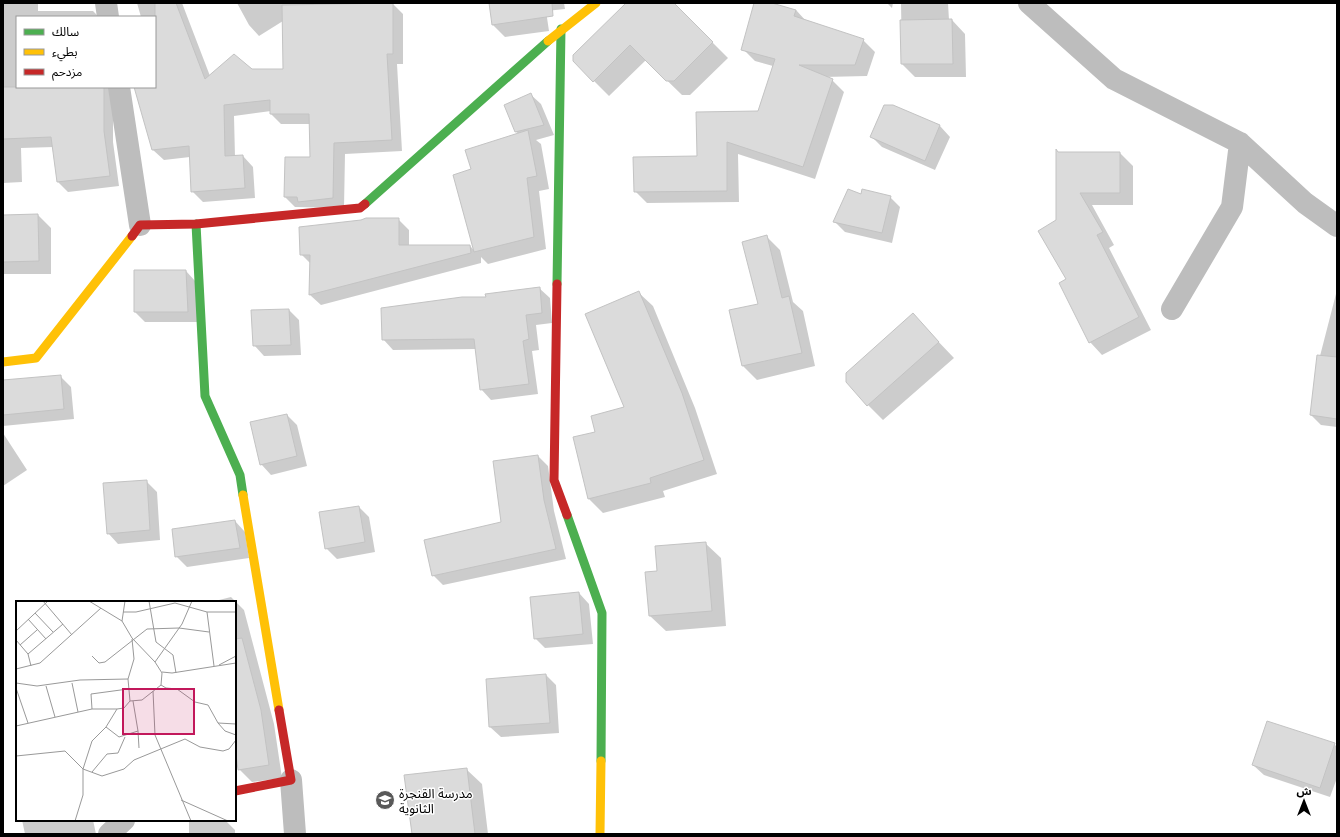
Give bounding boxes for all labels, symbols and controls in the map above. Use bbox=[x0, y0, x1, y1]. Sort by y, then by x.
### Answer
legend bbox=[16, 16, 156, 88]
text: سالك bbox=[52, 24, 79, 40]
text: بطيء bbox=[52, 44, 78, 62]
text: مزدحم bbox=[52, 64, 82, 81]
inset map bbox=[16, 601, 236, 821]
north arrow bbox=[1284, 781, 1324, 821]
text: ش bbox=[1296, 784, 1312, 798]
place label: مدرسة القنجرة الثانوية bbox=[399, 785, 473, 817]
school or university icon: مدرسة القنجرة الثانوية bbox=[374, 789, 396, 811]

